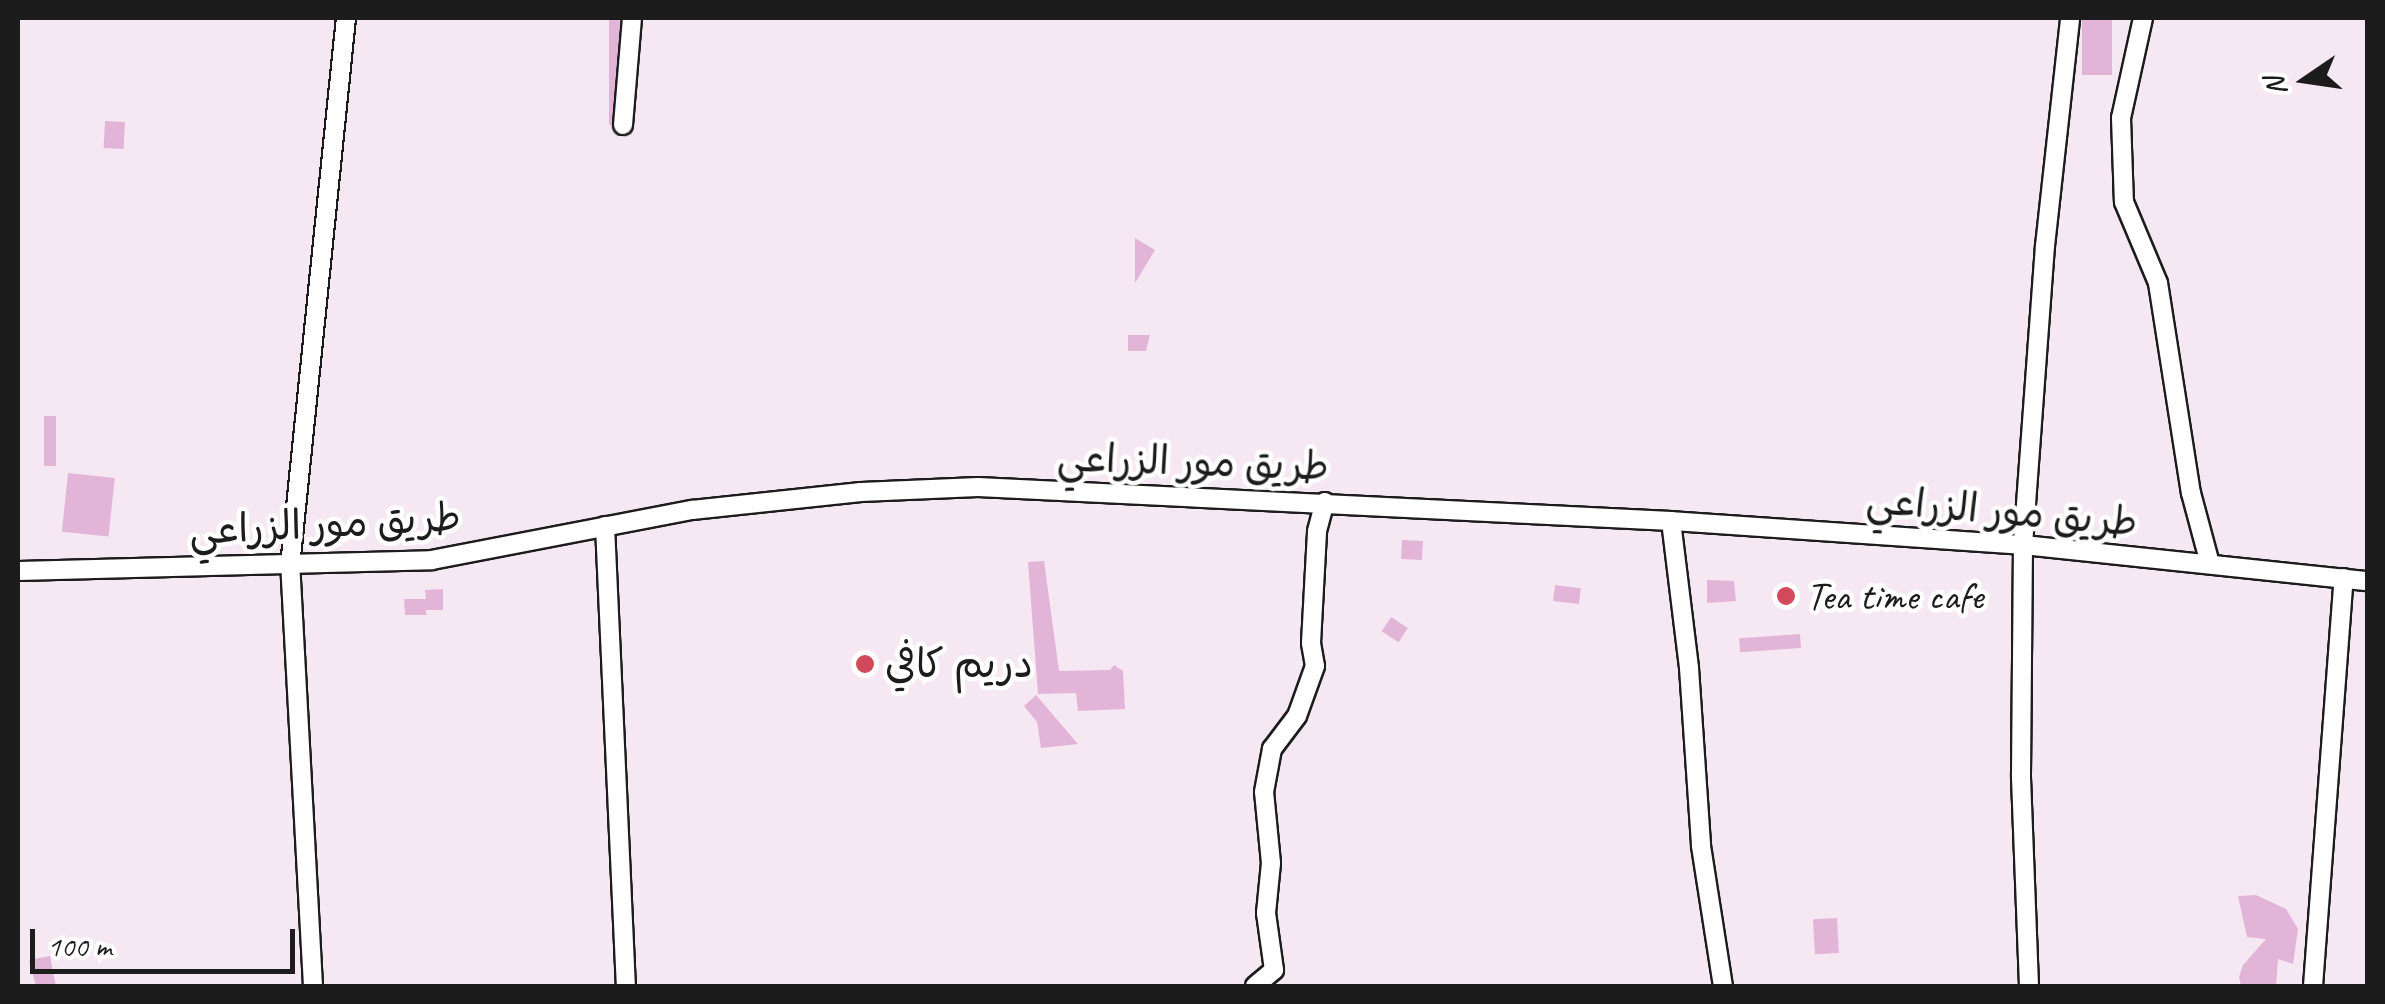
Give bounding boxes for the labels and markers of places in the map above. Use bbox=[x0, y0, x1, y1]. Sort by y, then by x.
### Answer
place label: Tea time cafe bbox=[1806, 572, 1984, 620]
marker: Tea time cafe bbox=[1775, 585, 1797, 607]
place label: دريم كافي bbox=[885, 640, 1033, 688]
marker: دريم كافي bbox=[854, 653, 876, 675]

